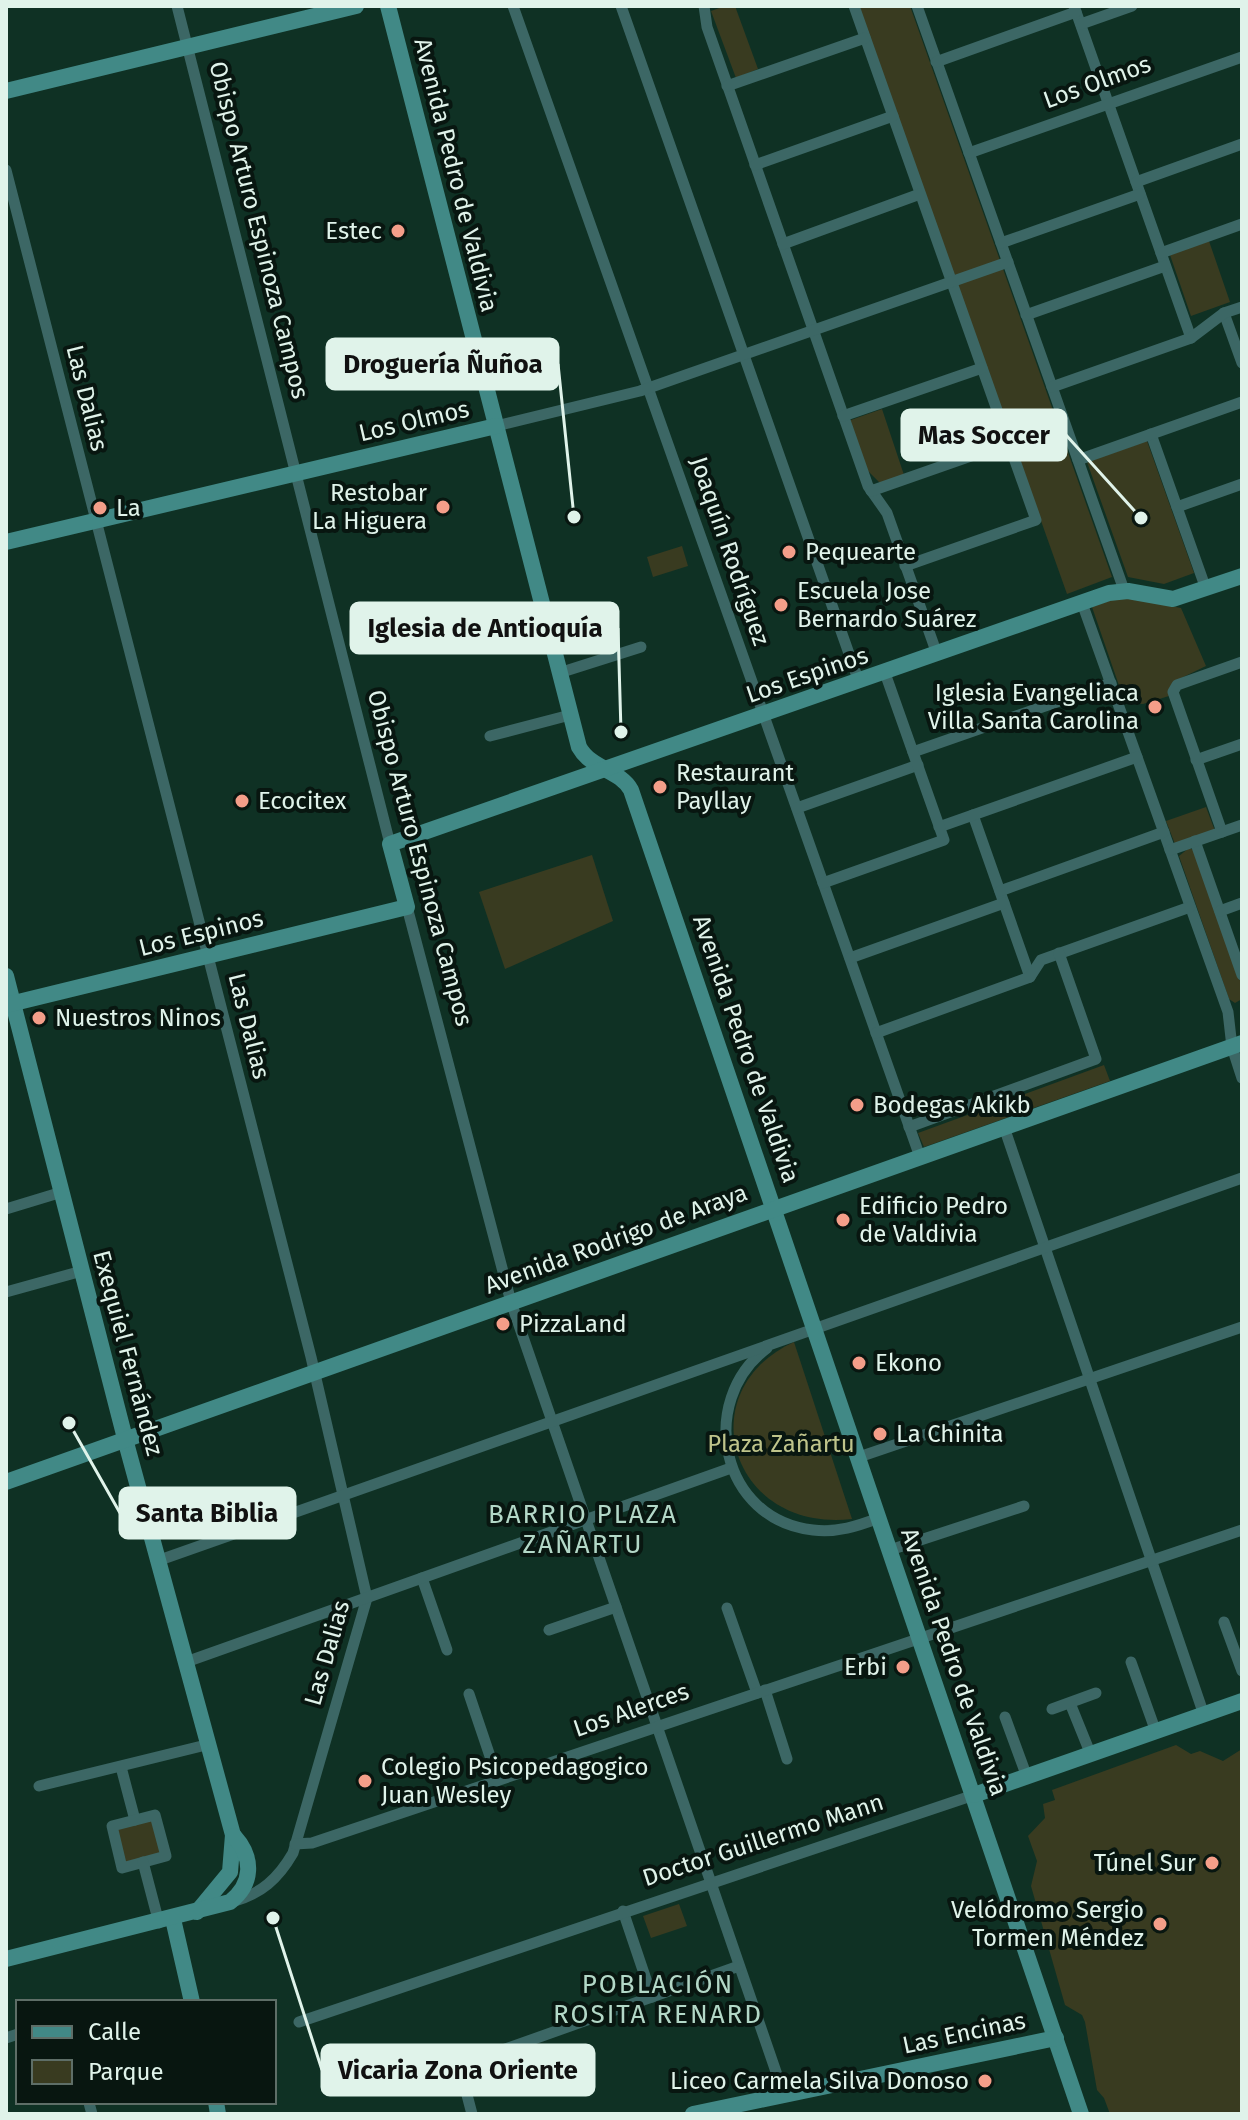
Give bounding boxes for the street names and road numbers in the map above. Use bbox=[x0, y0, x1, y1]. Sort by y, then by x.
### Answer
street label: Avenida Pedro de Valdivia bbox=[408, 35, 504, 315]
street label: Los Olmos bbox=[1039, 50, 1155, 114]
street label: Obispo Arturo Espinoza Campos bbox=[203, 58, 315, 402]
street label: Las Dalias bbox=[60, 342, 114, 454]
street label: Los Olmos bbox=[356, 395, 472, 447]
street label: Joaquín Rodríguez bbox=[685, 453, 775, 649]
street label: Los Espinos bbox=[742, 641, 872, 709]
street label: Obispo Arturo Espinoza Campos bbox=[362, 687, 478, 1029]
street label: Los Espinos bbox=[136, 904, 266, 962]
street label: Avenida Pedro de Valdivia bbox=[687, 911, 805, 1187]
street label: Las Dalias bbox=[222, 970, 276, 1082]
street label: Avenida Rodrigo de Araya bbox=[481, 1178, 751, 1300]
street label: Exequiel Fernández bbox=[87, 1247, 169, 1459]
street label: Avenida Pedro de Valdivia bbox=[895, 1524, 1013, 1800]
street label: Las Dalias bbox=[299, 1597, 355, 1709]
street label: Los Alerces bbox=[569, 1677, 693, 1743]
street label: Doctor Guillermo Mann bbox=[639, 1788, 887, 1892]
street label: Las Encinas bbox=[900, 2006, 1028, 2060]

